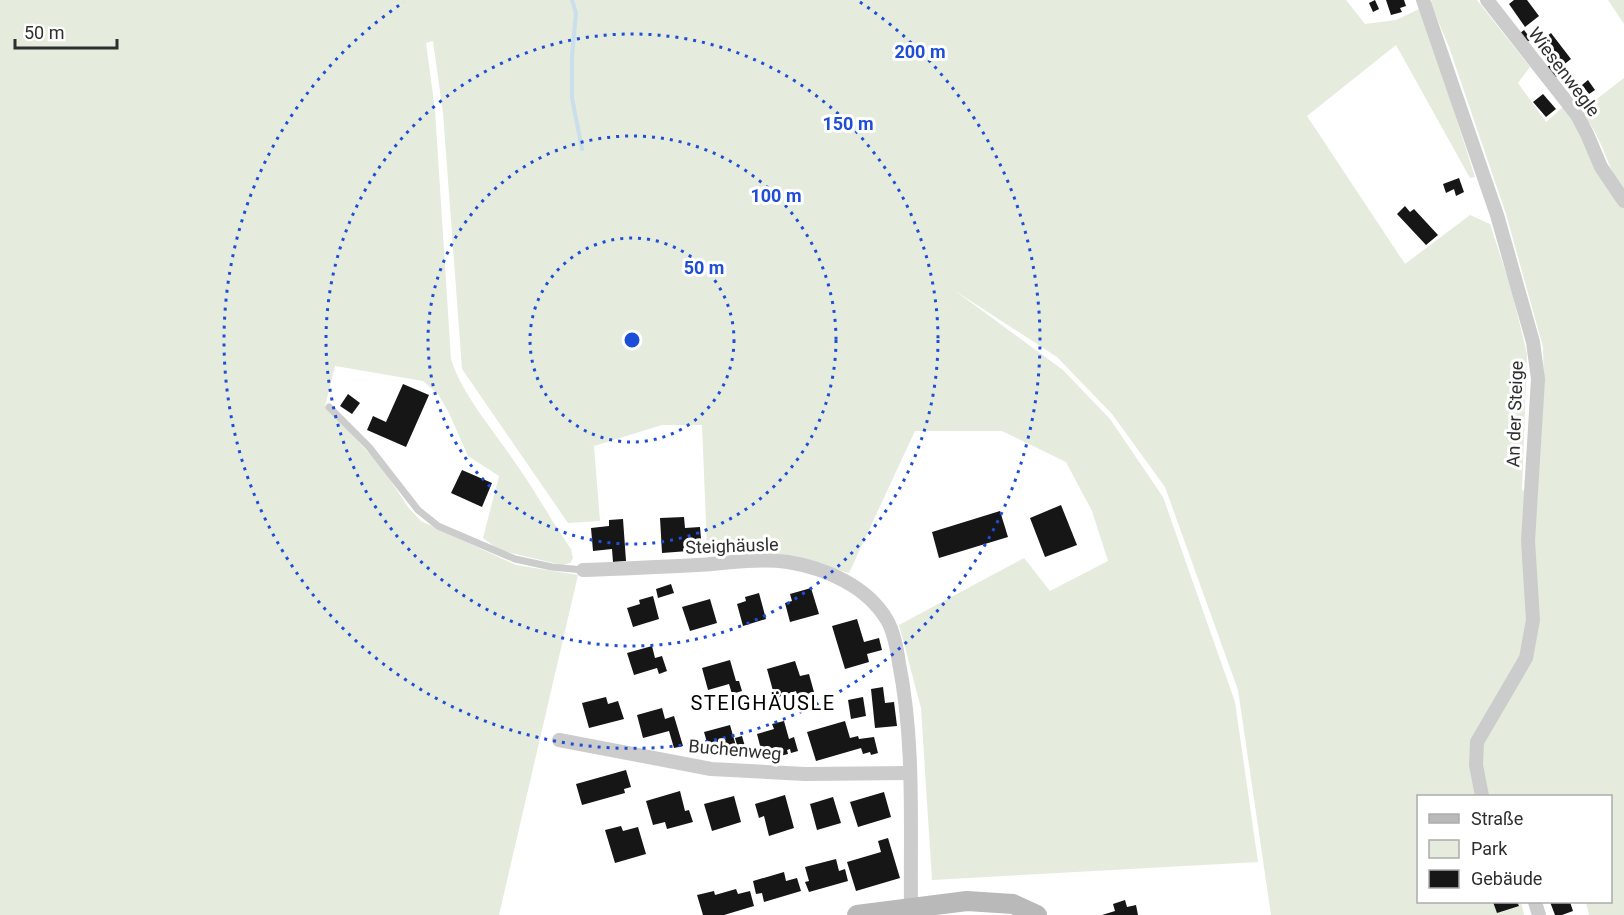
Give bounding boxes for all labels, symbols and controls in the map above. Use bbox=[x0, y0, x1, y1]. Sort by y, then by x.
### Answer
scale bar bbox=[15, 12, 117, 50]
text: 50 m bbox=[24, 22, 64, 43]
street label: Wiesenwegle bbox=[1524, 23, 1605, 120]
text: 200 m bbox=[894, 41, 946, 62]
text: 150 m bbox=[822, 113, 874, 134]
text: 100 m bbox=[750, 185, 802, 206]
text: 50 m bbox=[684, 257, 724, 278]
centre of rings bbox=[622, 330, 642, 350]
street label: An der Steige bbox=[1502, 360, 1527, 468]
street label: Steighäusle bbox=[685, 533, 779, 558]
district label: STEIGHÄUSLE bbox=[690, 691, 836, 715]
street label: Buchenweg bbox=[688, 735, 782, 764]
legend bbox=[1417, 795, 1612, 903]
text: Straße bbox=[1471, 808, 1523, 829]
text: Park bbox=[1471, 838, 1508, 859]
text: Gebäude bbox=[1471, 868, 1542, 889]

